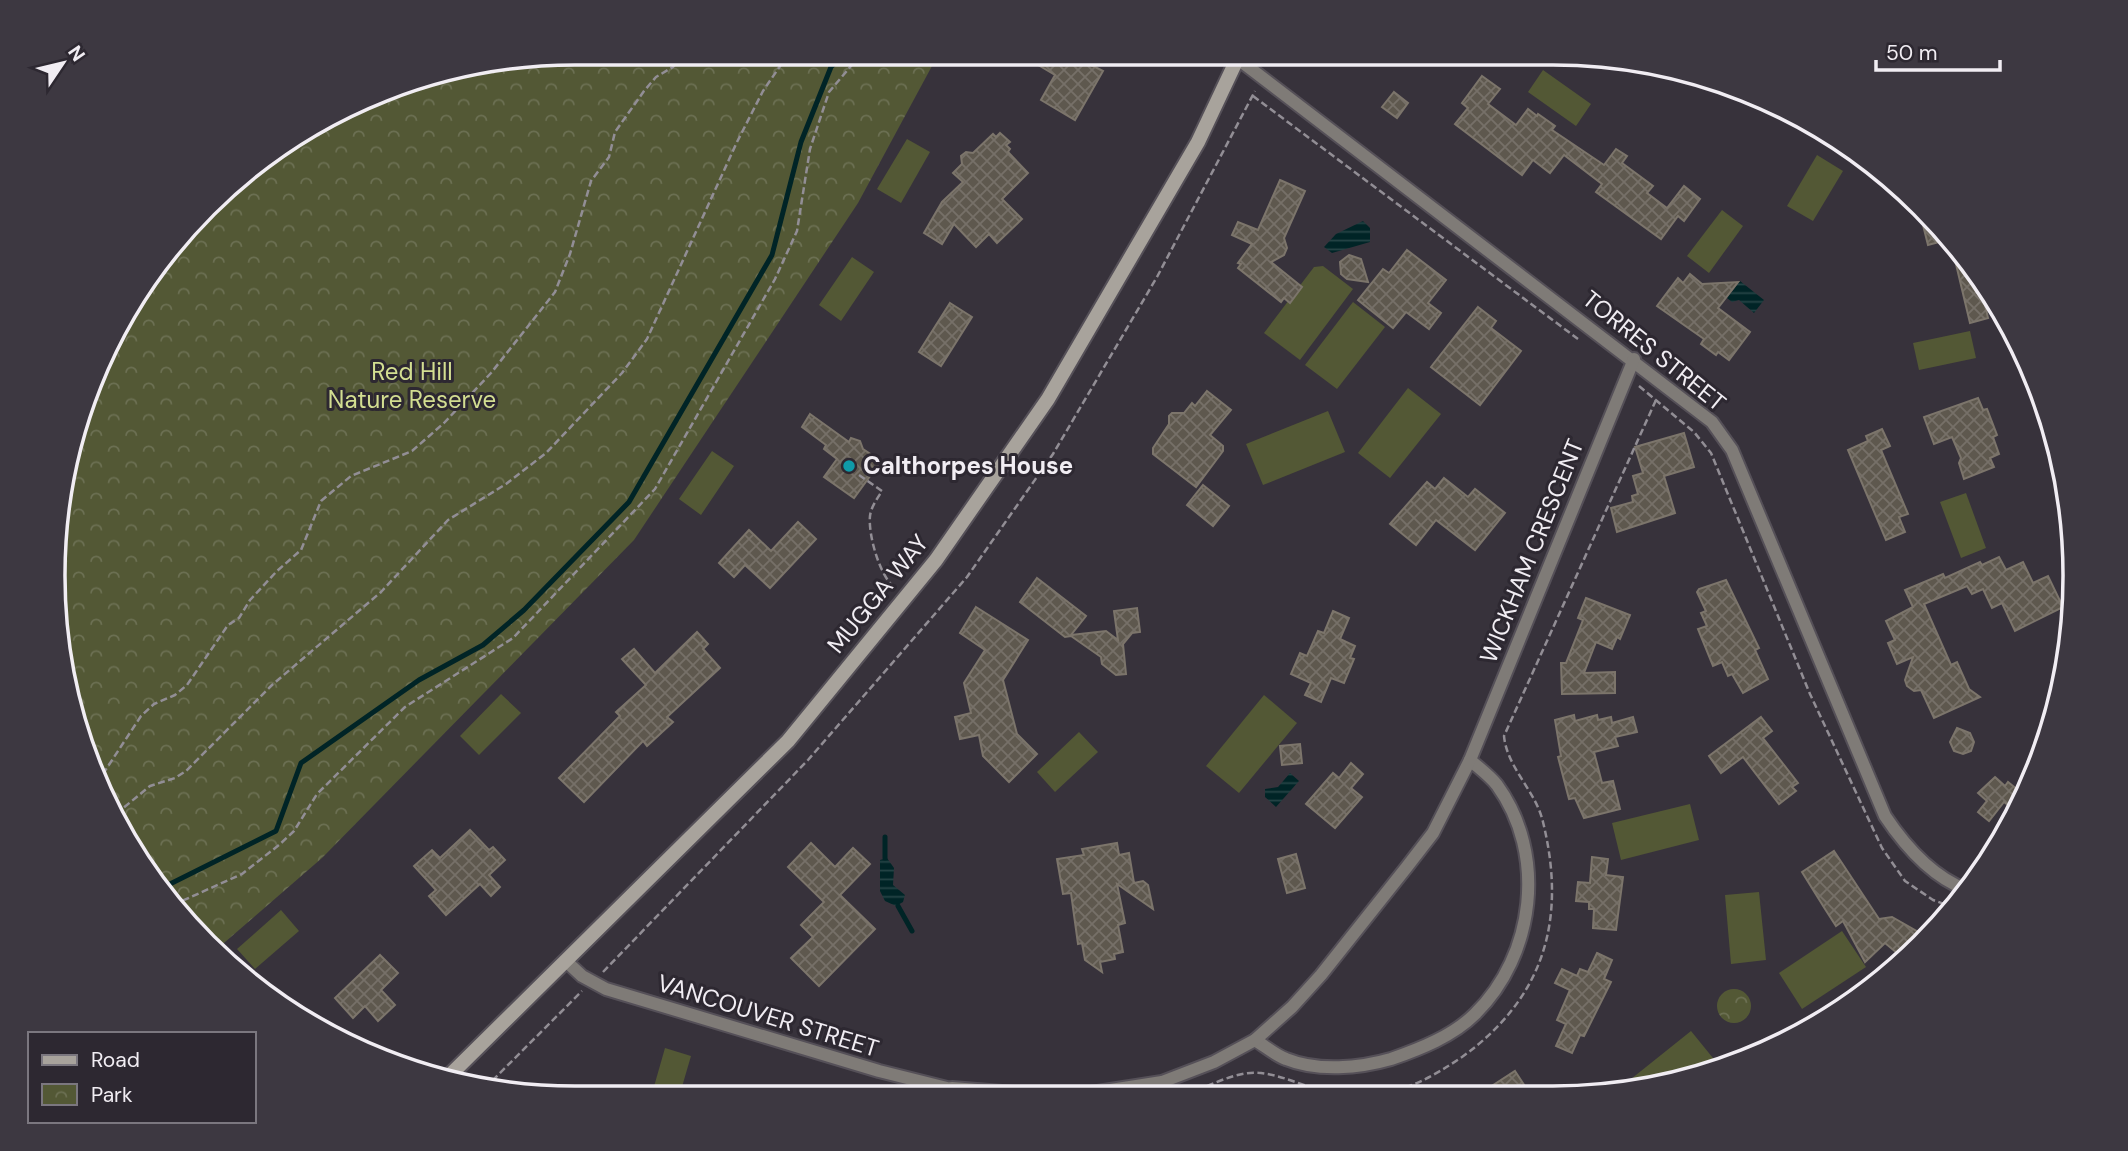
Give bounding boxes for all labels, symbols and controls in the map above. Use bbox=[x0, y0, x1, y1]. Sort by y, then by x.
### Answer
north arrow bbox=[28, 28, 98, 98]
scale bar bbox=[1876, 28, 2000, 72]
text: 50 m bbox=[1886, 39, 1937, 67]
text: N bbox=[62, 41, 91, 66]
street label: TORRES STREET bbox=[1576, 283, 1732, 418]
park label: Red Hill Nature Reserve bbox=[328, 356, 496, 415]
street label: WICKHAM CRESCENT bbox=[1472, 434, 1591, 667]
place label: Calthorpes House bbox=[863, 450, 1073, 481]
marker: Calthorpes House bbox=[841, 458, 857, 474]
street label: MUGGA WAY bbox=[820, 528, 935, 659]
street label: VANCOUVER STREET bbox=[654, 967, 883, 1064]
legend bbox=[28, 1032, 256, 1123]
text: Road bbox=[91, 1046, 140, 1074]
text: Park bbox=[91, 1081, 133, 1109]

